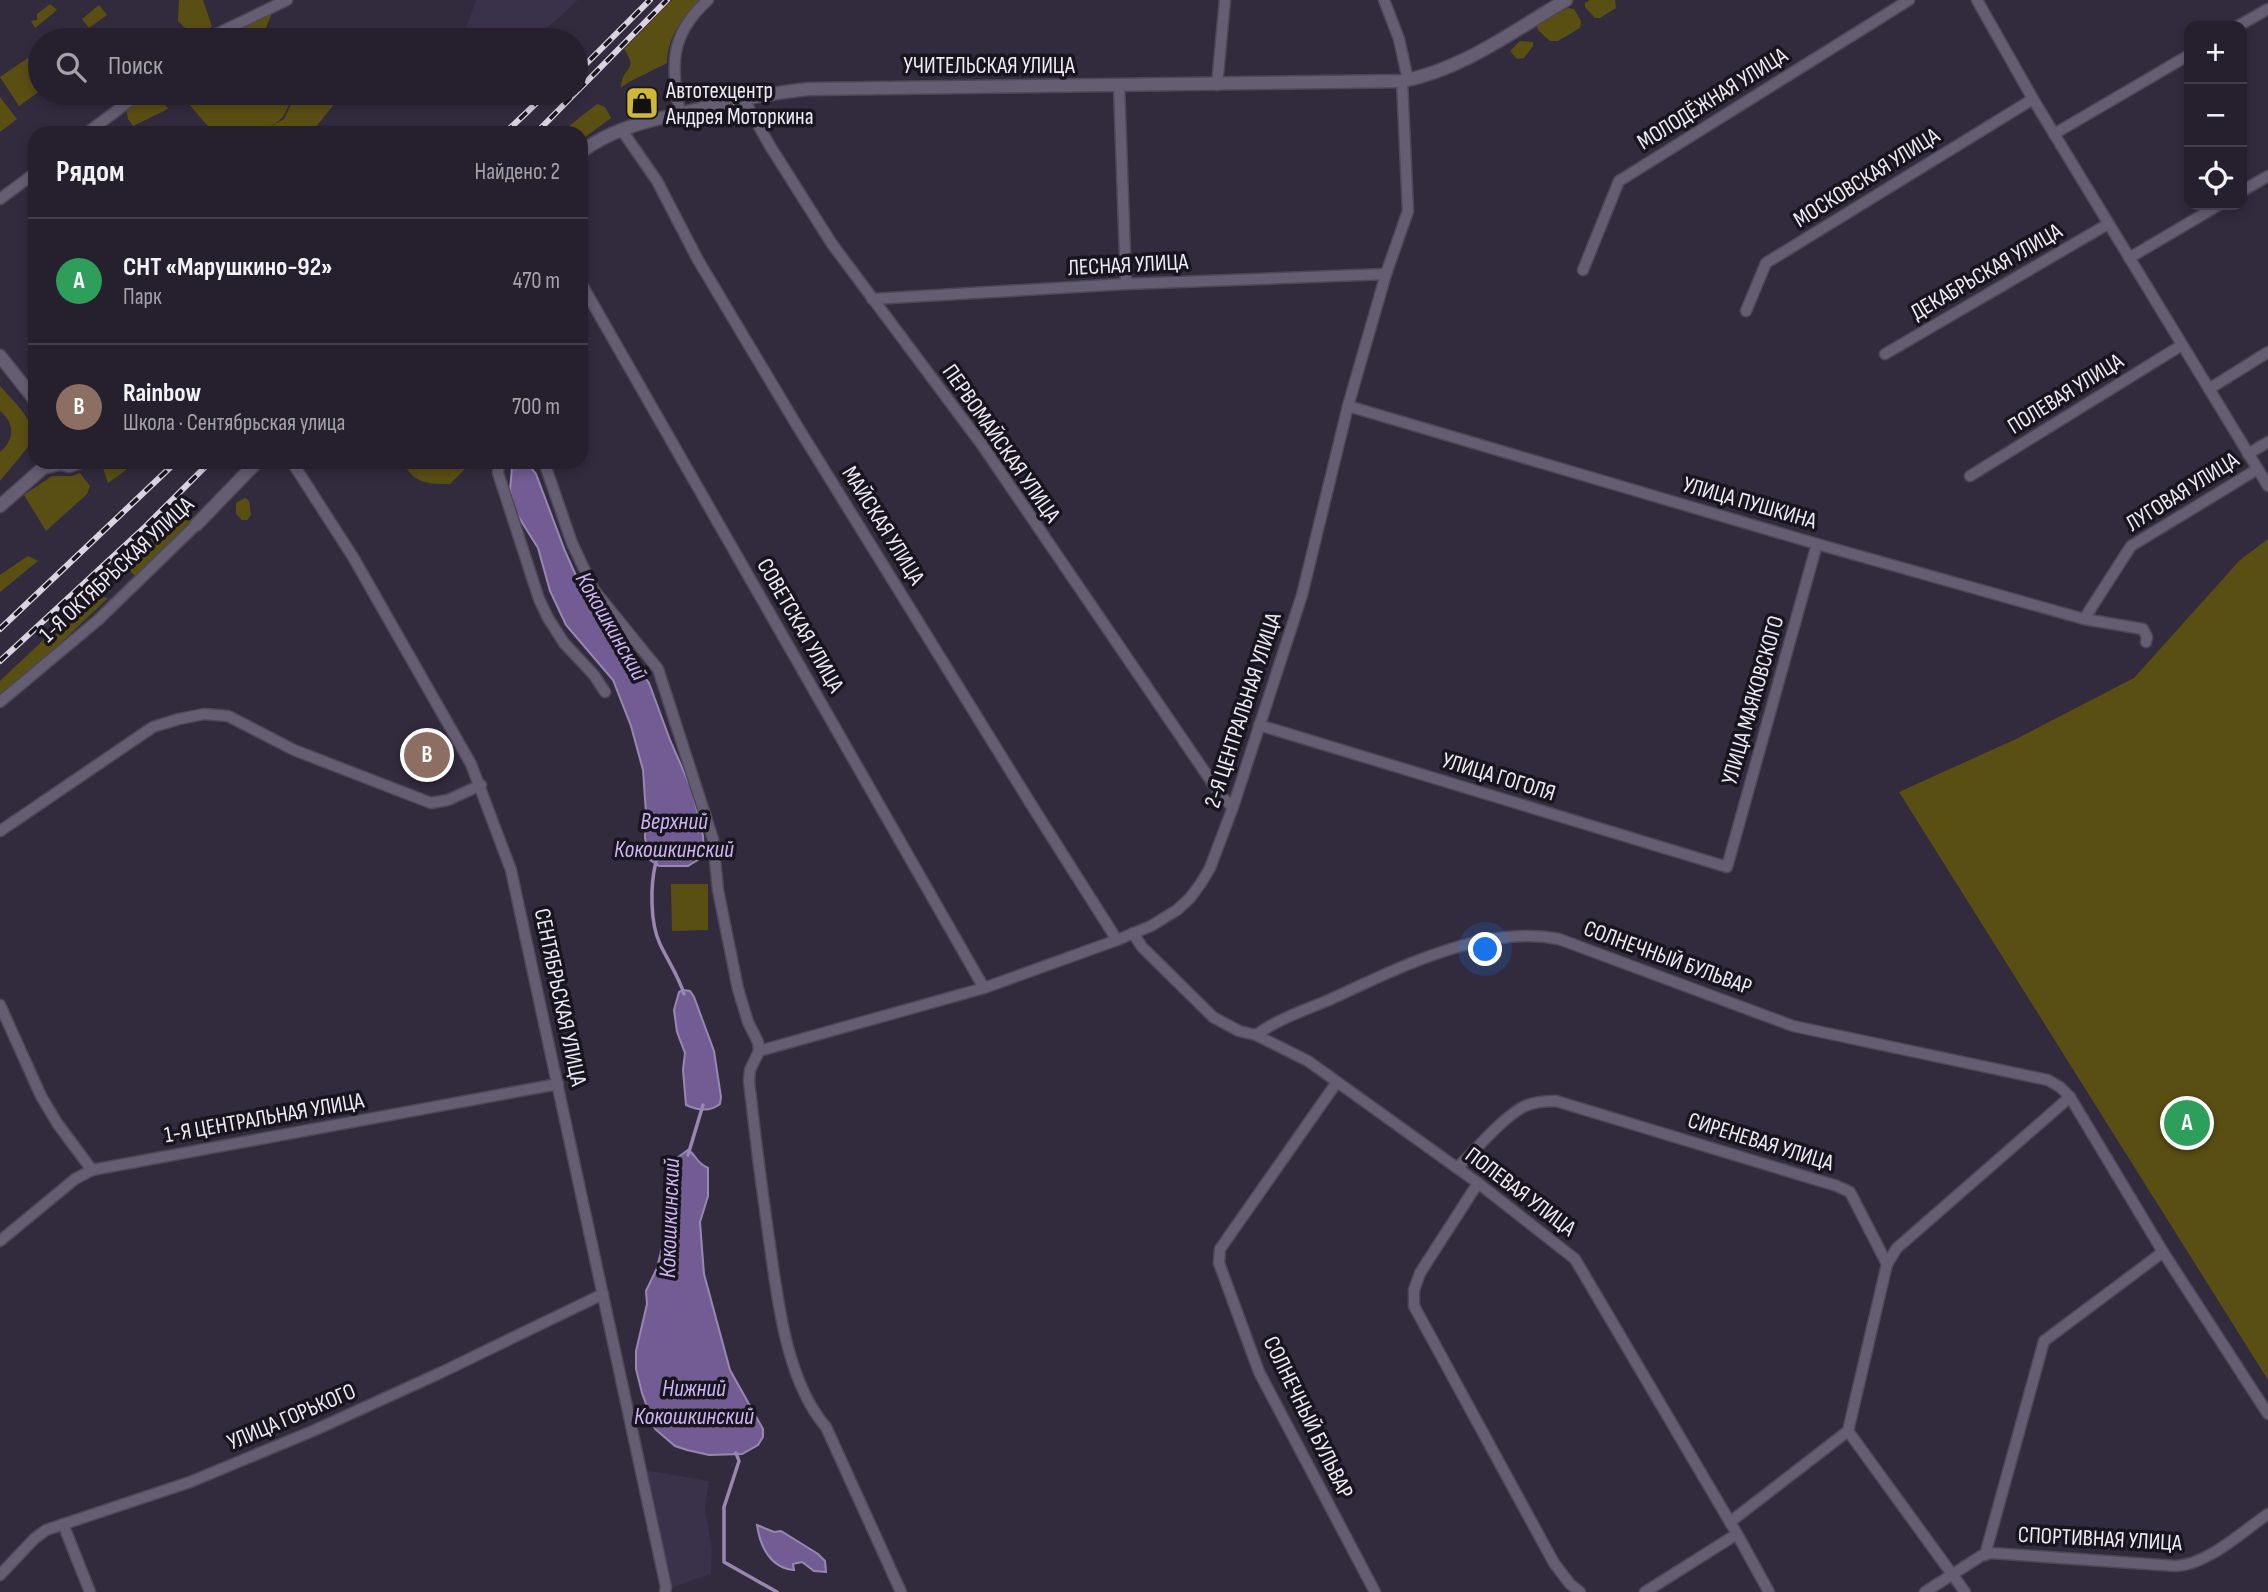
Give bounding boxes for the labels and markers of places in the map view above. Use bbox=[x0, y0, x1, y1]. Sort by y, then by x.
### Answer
place label: Автотехцентр Андрея Моторкина bbox=[665, 77, 814, 131]
shop icon: Автотехцентр Андрея Моторкина bbox=[623, 84, 661, 122]
pin: B bbox=[404, 729, 450, 781]
pin: A bbox=[2164, 1097, 2210, 1149]

